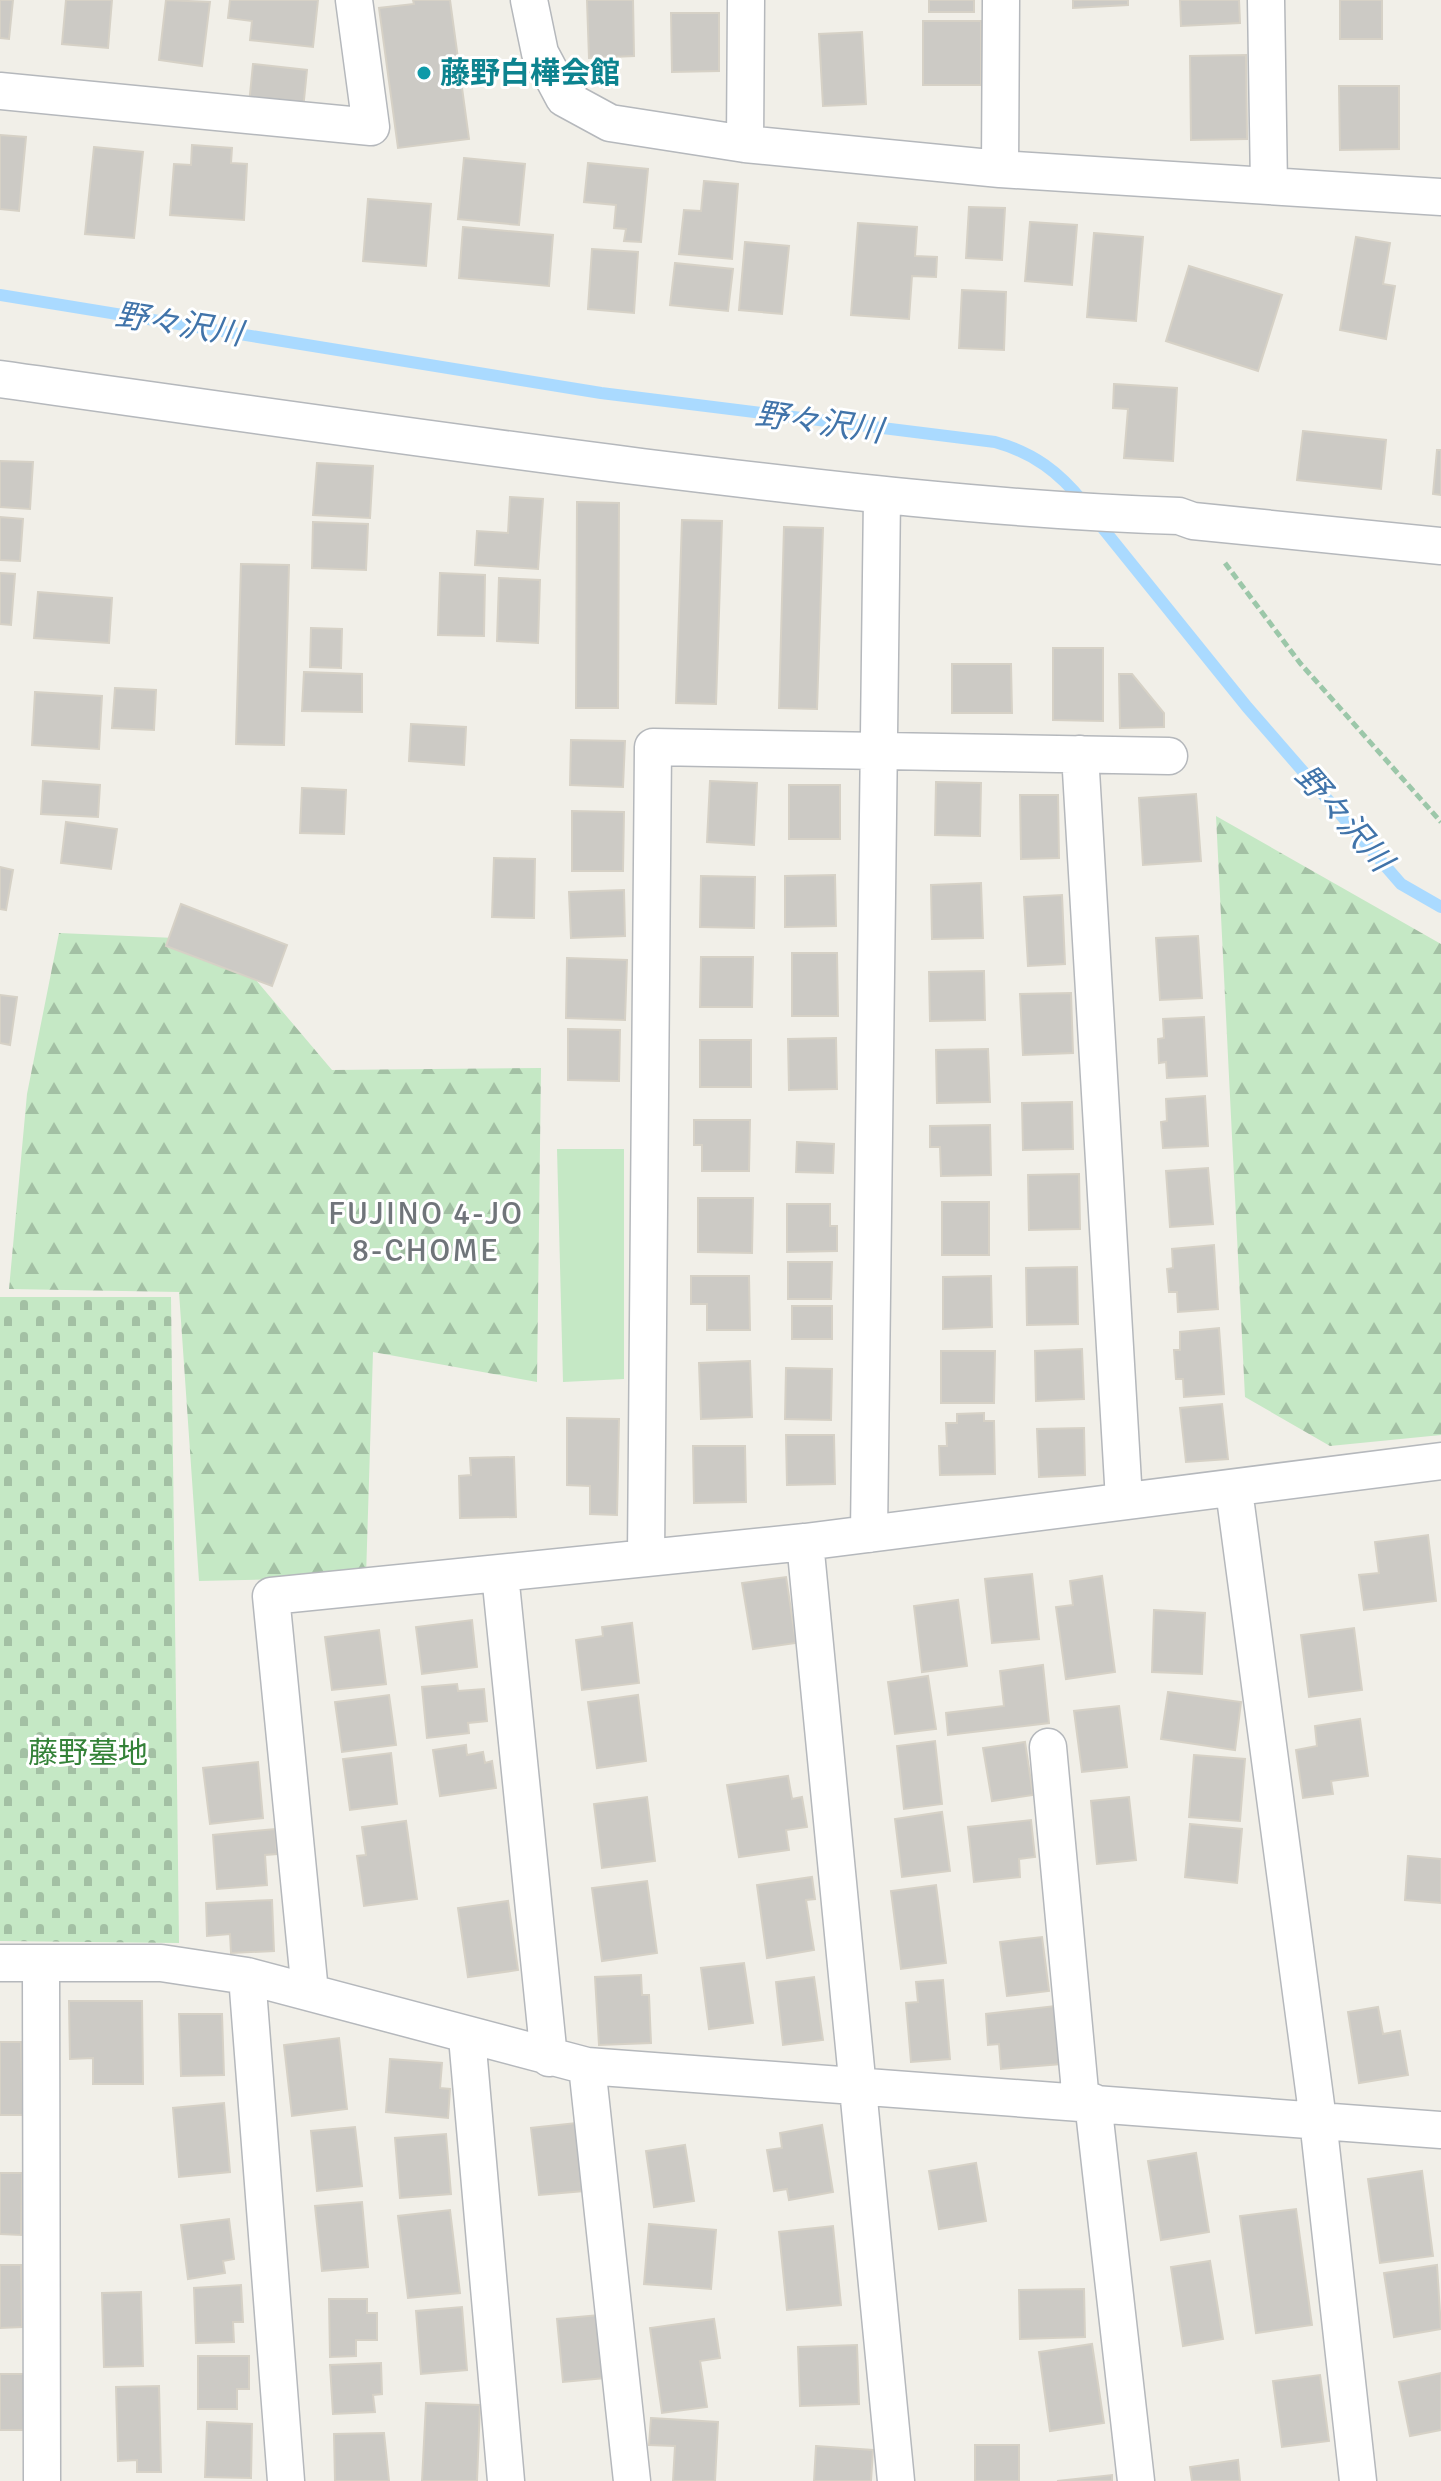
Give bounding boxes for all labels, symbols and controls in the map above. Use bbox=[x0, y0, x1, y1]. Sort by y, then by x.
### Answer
place label: 藤野白樺会館 bbox=[440, 55, 620, 92]
marker: 藤野白樺会館 bbox=[415, 64, 433, 82]
water label: 野々沢川 bbox=[113, 295, 248, 354]
water label: 野々沢川 bbox=[753, 394, 888, 451]
water label: 野々沢川 bbox=[1287, 757, 1402, 882]
district label: FUJINO 4-JO 8-CHOME bbox=[328, 1194, 524, 1270]
park label: 藤野墓地 bbox=[28, 1735, 148, 1772]

